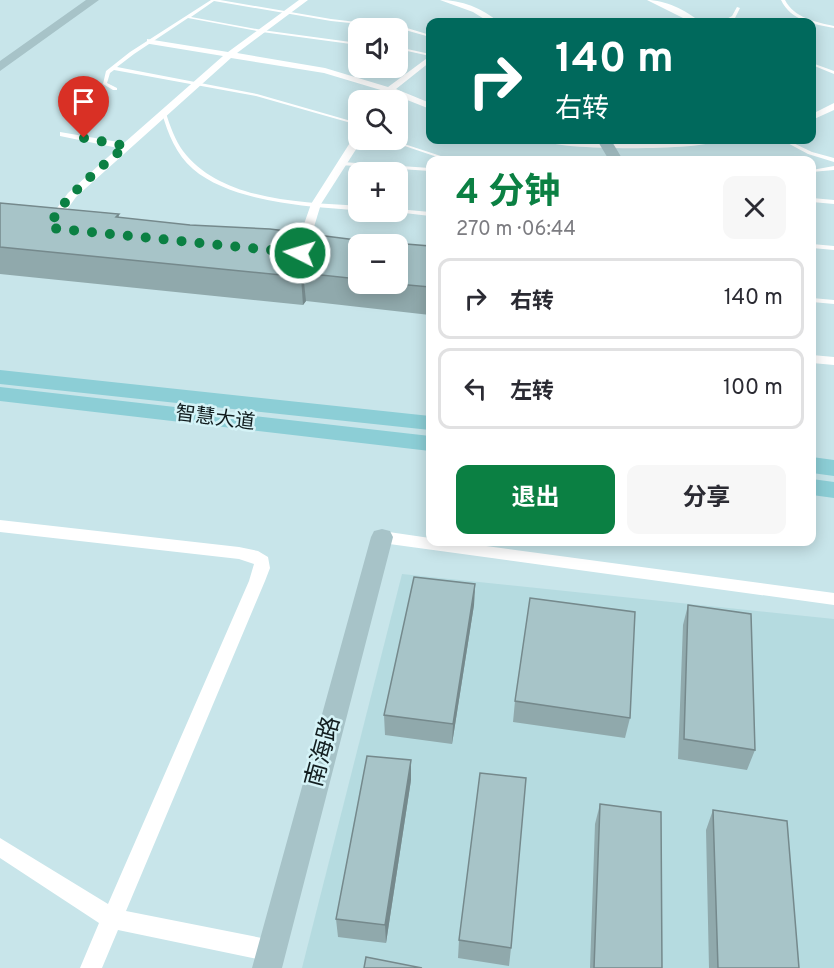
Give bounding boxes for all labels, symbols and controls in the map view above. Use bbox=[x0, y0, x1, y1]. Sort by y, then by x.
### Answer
map controls bbox=[348, 18, 408, 294]
button: sound bbox=[348, 18, 408, 78]
text: 140 m bbox=[555, 34, 674, 87]
icon: right bbox=[456, 42, 534, 120]
pin bbox=[58, 76, 109, 138]
icon: arrive bbox=[67, 85, 100, 118]
button: search bbox=[348, 90, 408, 150]
text: 右转 bbox=[555, 93, 609, 127]
button: + bbox=[348, 162, 408, 222]
text: 4 分钟 bbox=[456, 171, 560, 217]
button: close bbox=[723, 176, 786, 239]
text: 270 m · 06:44 bbox=[456, 217, 576, 243]
position arrow bbox=[268, 221, 332, 285]
button: − bbox=[348, 234, 408, 294]
icon: right bbox=[459, 282, 492, 315]
text: 140 m bbox=[724, 285, 783, 312]
text: 右转 bbox=[510, 289, 554, 316]
icon: left bbox=[459, 372, 492, 405]
text: 100 m bbox=[723, 375, 783, 402]
text: 左转 bbox=[510, 379, 554, 406]
street label: 智慧大道 bbox=[174, 401, 256, 437]
button: 退出 bbox=[456, 465, 615, 534]
button: 分享 bbox=[627, 465, 786, 534]
street label: 南海路 bbox=[300, 713, 348, 791]

